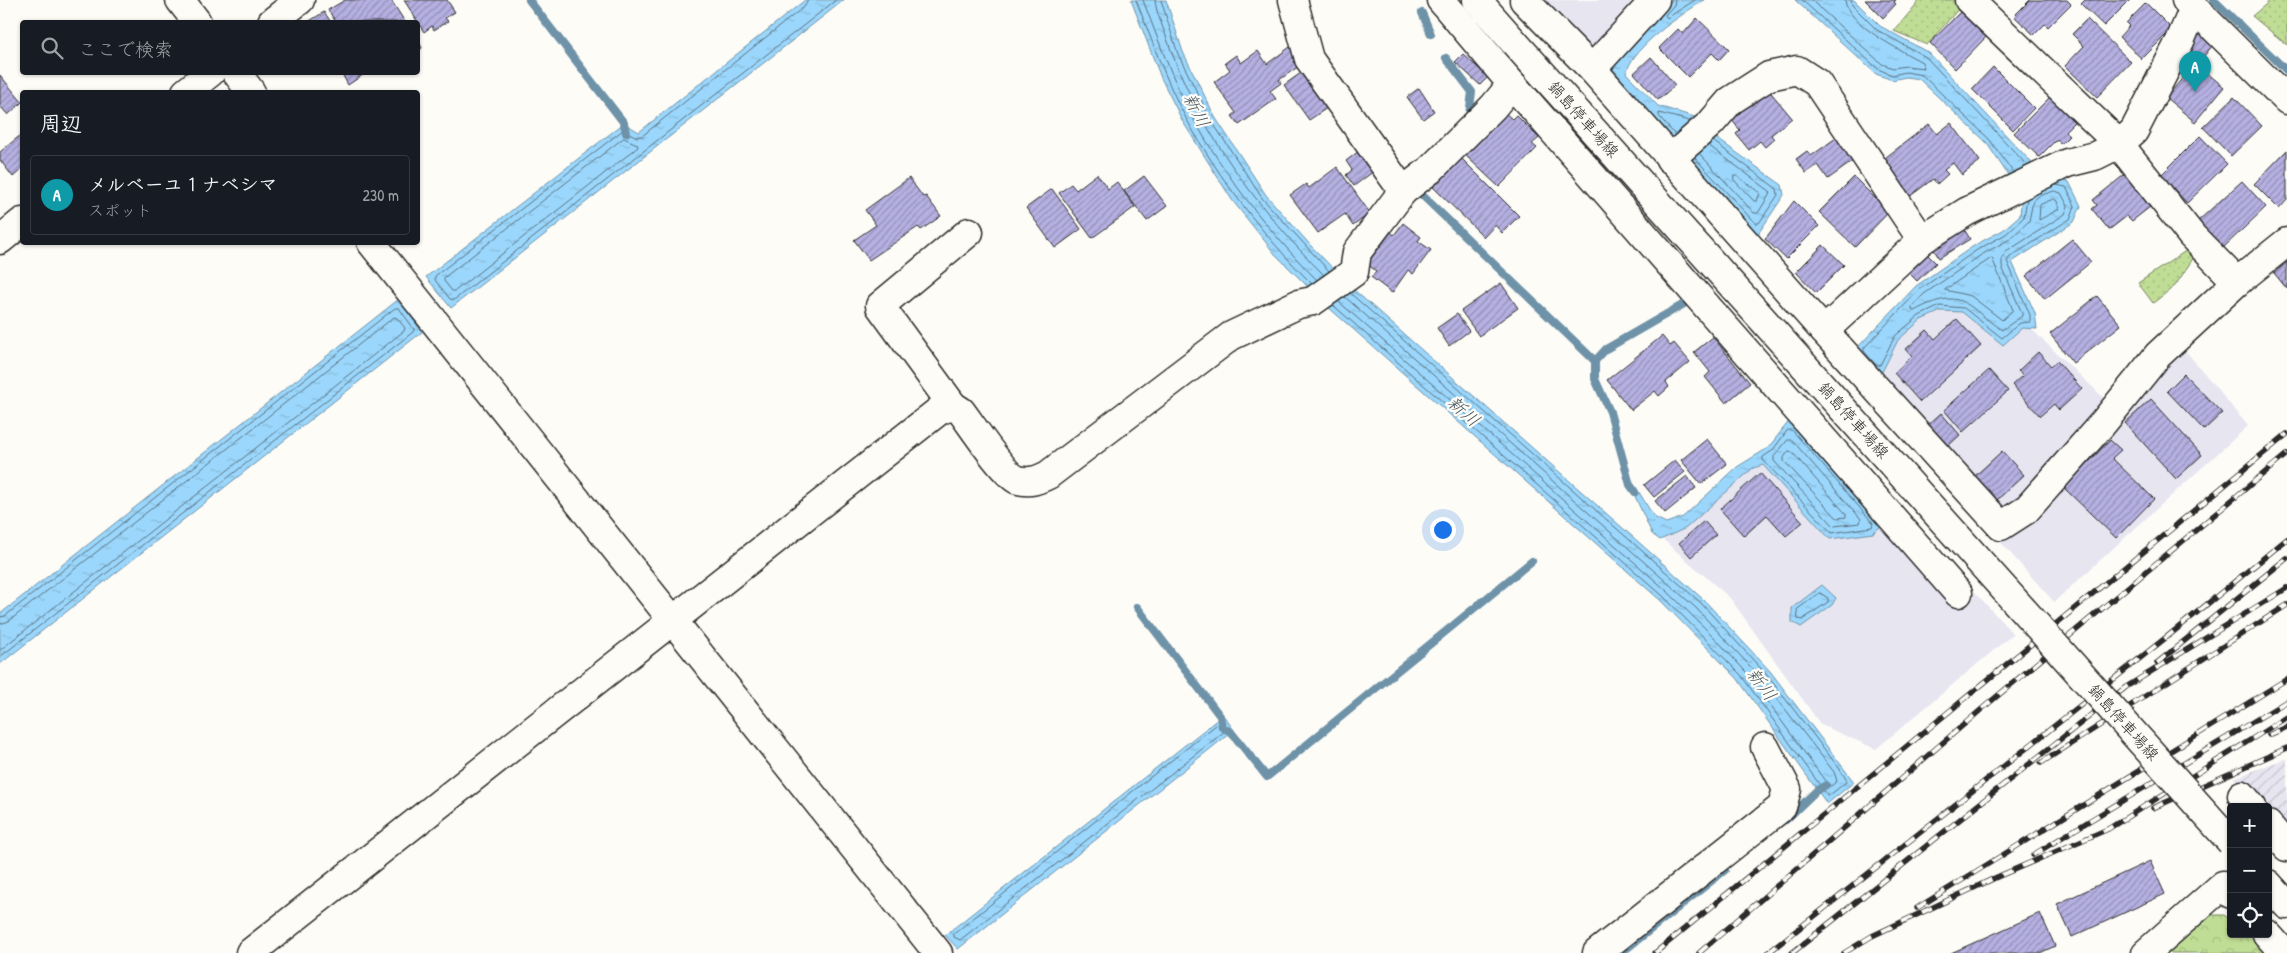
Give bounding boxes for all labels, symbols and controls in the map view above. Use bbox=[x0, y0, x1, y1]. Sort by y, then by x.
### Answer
search box bbox=[20, 20, 420, 75]
icon: search bbox=[38, 34, 66, 62]
text: ここで検索 bbox=[78, 36, 173, 62]
pin: A bbox=[2179, 51, 2211, 92]
street label: 鍋島停車場線 bbox=[1544, 76, 1624, 162]
water label: 新川 bbox=[1178, 88, 1216, 132]
text: 周辺 bbox=[40, 109, 82, 138]
text: メルベーユ１ナベシマ bbox=[88, 171, 278, 197]
text: A bbox=[53, 184, 61, 206]
text: 230 m bbox=[363, 184, 399, 206]
text: スポット bbox=[88, 199, 152, 221]
street label: 鍋島停車場線 bbox=[1814, 377, 1894, 463]
water label: 新川 bbox=[1442, 390, 1486, 432]
your location bbox=[1430, 517, 1456, 543]
water label: 新川 bbox=[1741, 662, 1783, 706]
street label: 鍋島停車場線 bbox=[2084, 679, 2164, 765]
map controls bbox=[2227, 803, 2272, 938]
button: + bbox=[2227, 803, 2272, 848]
button: − bbox=[2227, 848, 2272, 893]
button: locate bbox=[2227, 893, 2272, 938]

